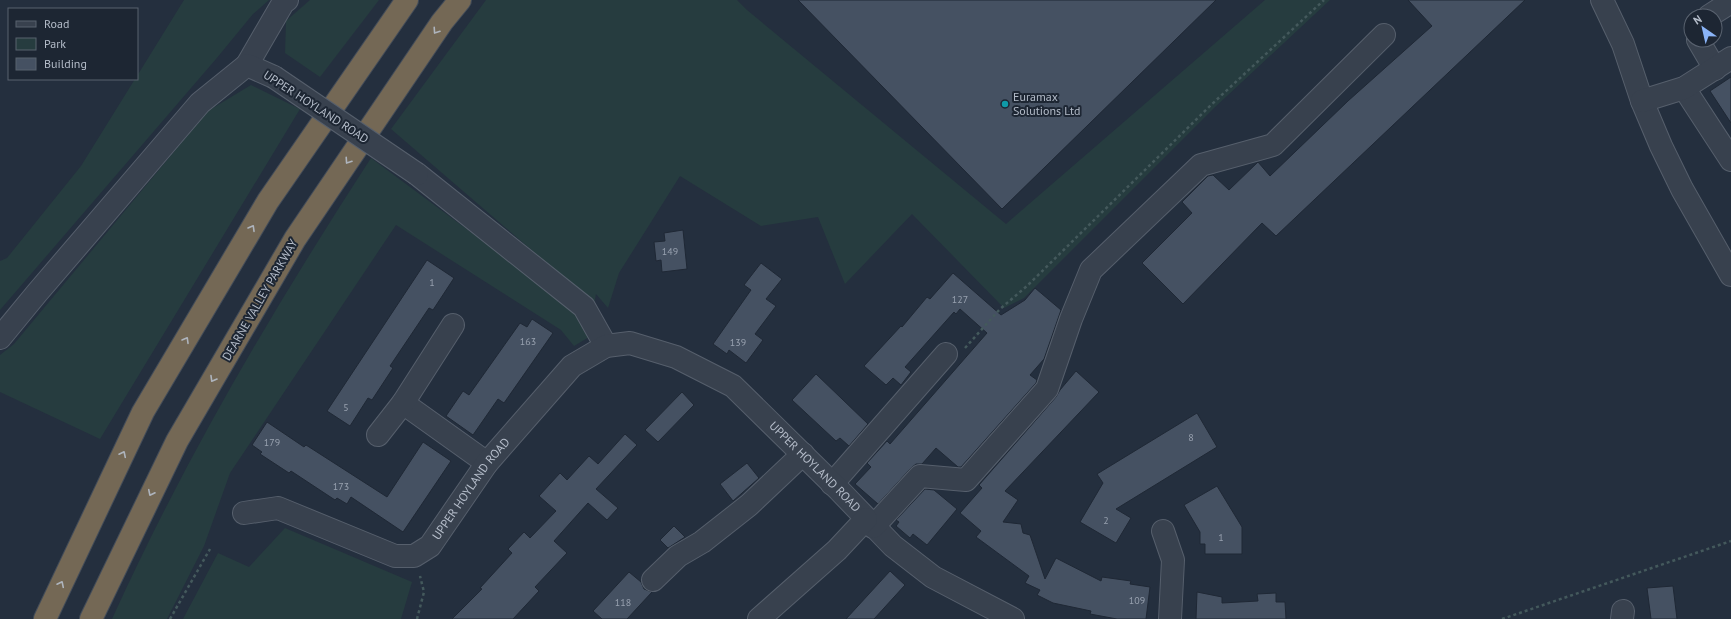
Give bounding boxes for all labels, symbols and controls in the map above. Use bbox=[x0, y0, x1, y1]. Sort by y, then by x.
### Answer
legend bbox=[8, 8, 138, 80]
north arrow bbox=[1683, 8, 1723, 48]
text: N bbox=[1690, 12, 1704, 28]
text: Road bbox=[44, 16, 69, 31]
one-way arrow bbox=[434, 26, 441, 33]
text: Park bbox=[44, 36, 66, 51]
text: Building bbox=[44, 56, 87, 71]
street label: UPPER HOYLAND ROAD bbox=[261, 67, 372, 146]
place label: Euramax Solutions Ltd bbox=[1013, 89, 1081, 118]
marker: Euramax Solutions Ltd bbox=[1000, 99, 1010, 109]
one-way arrow bbox=[346, 157, 353, 164]
one-way arrow bbox=[247, 225, 254, 232]
street label: DEARNE VALLEY PARKWAY bbox=[219, 236, 301, 363]
house number: 149 bbox=[662, 245, 678, 258]
house number: 1 bbox=[429, 276, 435, 289]
house number: 127 bbox=[952, 293, 968, 306]
house number: 163 bbox=[520, 335, 536, 348]
house number: 139 bbox=[730, 336, 746, 349]
one-way arrow bbox=[181, 337, 188, 344]
one-way arrow bbox=[211, 375, 218, 382]
house number: 5 bbox=[343, 401, 349, 414]
street label: UPPER HOYLAND ROAD bbox=[766, 418, 864, 515]
house number: 8 bbox=[1188, 431, 1194, 444]
street label: UPPER HOYLAND ROAD bbox=[429, 434, 513, 542]
house number: 179 bbox=[264, 436, 280, 449]
one-way arrow bbox=[118, 450, 126, 458]
house number: 173 bbox=[333, 480, 349, 493]
one-way arrow bbox=[149, 489, 156, 497]
house number: 2 bbox=[1103, 514, 1109, 527]
house number: 1 bbox=[1218, 531, 1224, 544]
one-way arrow bbox=[56, 580, 64, 588]
house number: 109 bbox=[1129, 594, 1145, 607]
house number: 118 bbox=[615, 596, 631, 609]

